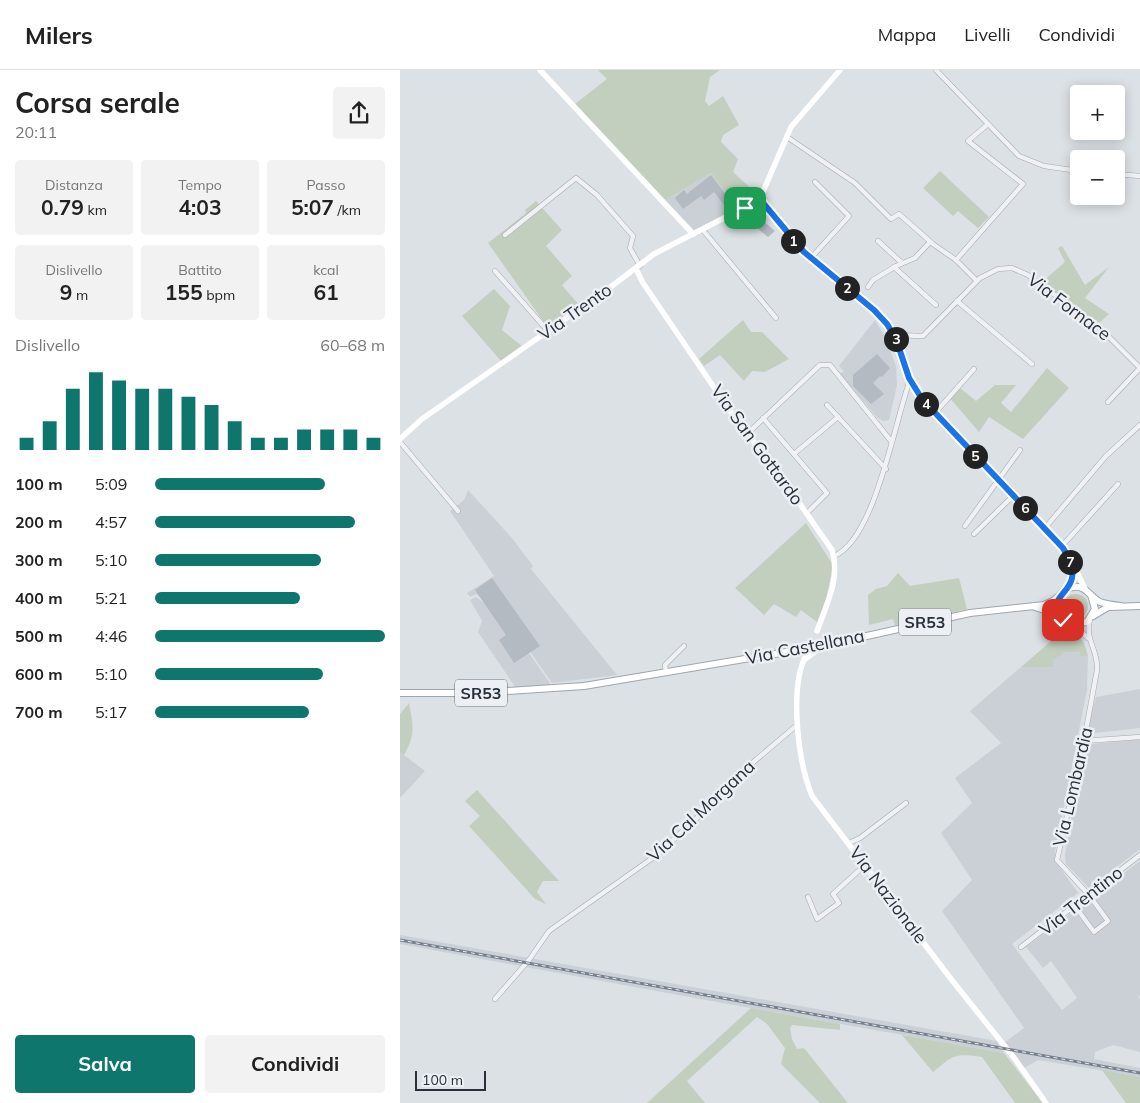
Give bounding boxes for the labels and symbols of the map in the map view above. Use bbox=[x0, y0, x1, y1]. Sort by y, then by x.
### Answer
pin bbox=[724, 187, 766, 229]
pin: 1 bbox=[780, 228, 806, 254]
street label: Via Fornace bbox=[1023, 268, 1116, 346]
pin: 2 bbox=[834, 276, 860, 300]
street label: Via Trento bbox=[533, 278, 616, 345]
pin: 3 bbox=[884, 326, 908, 352]
street label: Via San Gottardo bbox=[706, 380, 809, 510]
pin: 4 bbox=[914, 392, 938, 416]
pin: 5 bbox=[962, 444, 988, 468]
pin: 6 bbox=[1012, 496, 1038, 520]
pin: 7 bbox=[1058, 550, 1082, 574]
pin bbox=[1042, 599, 1084, 641]
road number: SR53 bbox=[899, 608, 951, 636]
street label: Via Castellana bbox=[743, 624, 866, 669]
road number: SR53 bbox=[455, 680, 507, 706]
street label: Via Lombardia bbox=[1048, 725, 1097, 849]
street label: Via Cal Morgana bbox=[642, 755, 759, 867]
street label: Via Nazionale bbox=[844, 841, 932, 948]
street label: Via Trentino bbox=[1034, 861, 1127, 940]
scale bar bbox=[415, 1068, 486, 1091]

